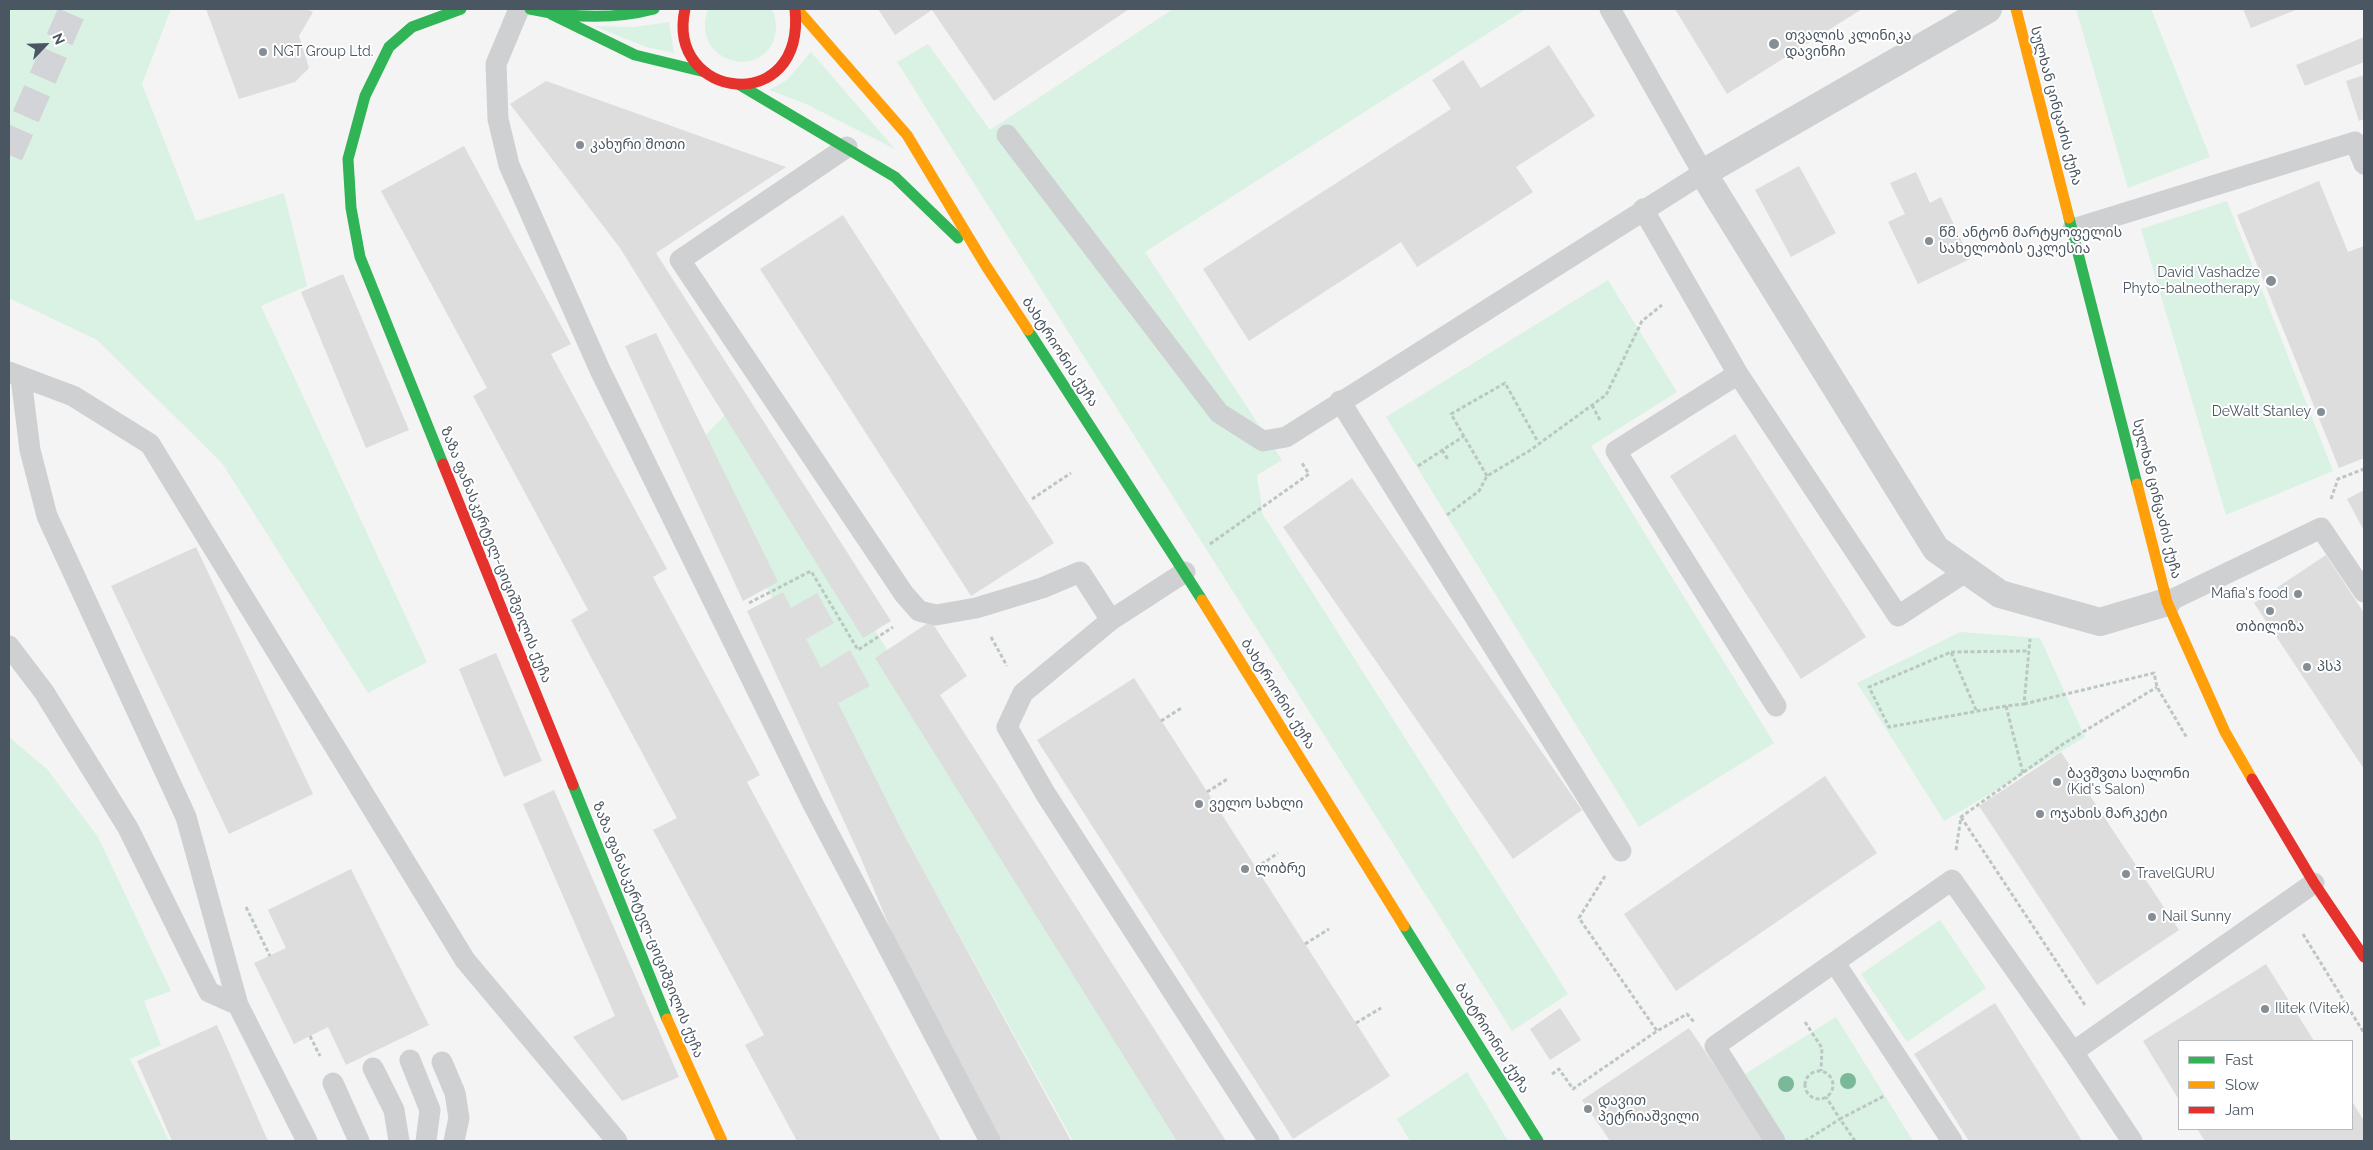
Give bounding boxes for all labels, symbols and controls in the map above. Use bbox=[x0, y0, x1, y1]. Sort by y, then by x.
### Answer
north arrow bbox=[20, 20, 70, 70]
street label: სულხან ცინცაძის ქუჩა bbox=[2027, 25, 2085, 187]
place label: თვალის კლინიკა დავინჩი bbox=[1785, 28, 1911, 60]
text: N bbox=[49, 31, 68, 47]
marker: თვალის კლინიკა დავინჩი bbox=[1767, 37, 1781, 51]
place label: NGT Group Ltd. bbox=[273, 44, 373, 60]
marker: NGT Group Ltd. bbox=[257, 46, 269, 58]
place label: კახური შოთი bbox=[590, 137, 685, 153]
marker: კახური შოთი bbox=[574, 139, 586, 151]
place label: წმ. ანტონ მარტყოფელის სახელობის ეკლესია bbox=[1939, 225, 2122, 258]
marker: წმ. ანტონ მარტყოფელის სახელობის ეკლესია bbox=[1923, 235, 1935, 247]
place label: David Vashadze Phyto-balneotherapy bbox=[2123, 265, 2260, 298]
marker: David Vashadze Phyto-balneotherapy bbox=[2264, 274, 2278, 288]
street label: ბახტრიონის ქუჩა bbox=[1018, 294, 1102, 410]
place label: DeWalt Stanley bbox=[2212, 404, 2311, 420]
marker: DeWalt Stanley bbox=[2315, 406, 2327, 418]
street label: სულხან ცინცაძის ქუჩა bbox=[2129, 418, 2185, 580]
street label: ზაზა ფანასკერტელ-ციციშვილის ქუჩა bbox=[437, 425, 555, 685]
place label: Mafia's food bbox=[2211, 586, 2288, 602]
marker: Mafia's food bbox=[2292, 588, 2304, 600]
marker: თბილიზა bbox=[2264, 605, 2276, 617]
place label: თბილიზა bbox=[2236, 619, 2304, 635]
street label: ბახტრიონის ქუჩა bbox=[1237, 636, 1319, 752]
place label: პსპ bbox=[2317, 659, 2342, 675]
marker: პსპ bbox=[2301, 661, 2313, 673]
place label: ბავშვთა სალონი (Kid's Salon) bbox=[2067, 766, 2190, 799]
marker: ბავშვთა სალონი (Kid's Salon) bbox=[2051, 776, 2063, 788]
place label: ველო სახლი bbox=[1209, 796, 1303, 812]
marker: ველო სახლი bbox=[1193, 798, 1205, 810]
street label: ზაზა ფანასკერტელ-ციციშვილის ქუჩა bbox=[589, 800, 707, 1060]
place label: ოჯახის მარკეტი bbox=[2050, 806, 2168, 822]
marker: ოჯახის მარკეტი bbox=[2034, 808, 2046, 820]
place label: ლიბრე bbox=[1255, 861, 1306, 877]
marker: ლიბრე bbox=[1239, 863, 1251, 875]
place label: TravelGURU bbox=[2136, 866, 2215, 882]
marker: TravelGURU bbox=[2120, 868, 2132, 880]
place label: Nail Sunny bbox=[2162, 909, 2231, 925]
marker: Nail Sunny bbox=[2146, 911, 2158, 923]
street label: ბახტრიონის ქუჩა bbox=[1451, 980, 1533, 1096]
place label: Ilitek (Vitek) bbox=[2275, 1001, 2349, 1017]
marker: Ilitek (Vitek) bbox=[2259, 1003, 2271, 1015]
legend bbox=[2178, 1040, 2353, 1130]
text: Fast bbox=[2225, 1051, 2253, 1069]
text: Slow bbox=[2225, 1076, 2259, 1094]
place label: დავით პეტრიაშვილი bbox=[1598, 1093, 1699, 1126]
text: Jam bbox=[2225, 1101, 2254, 1119]
marker: დავით პეტრიაშვილი bbox=[1582, 1103, 1594, 1115]

